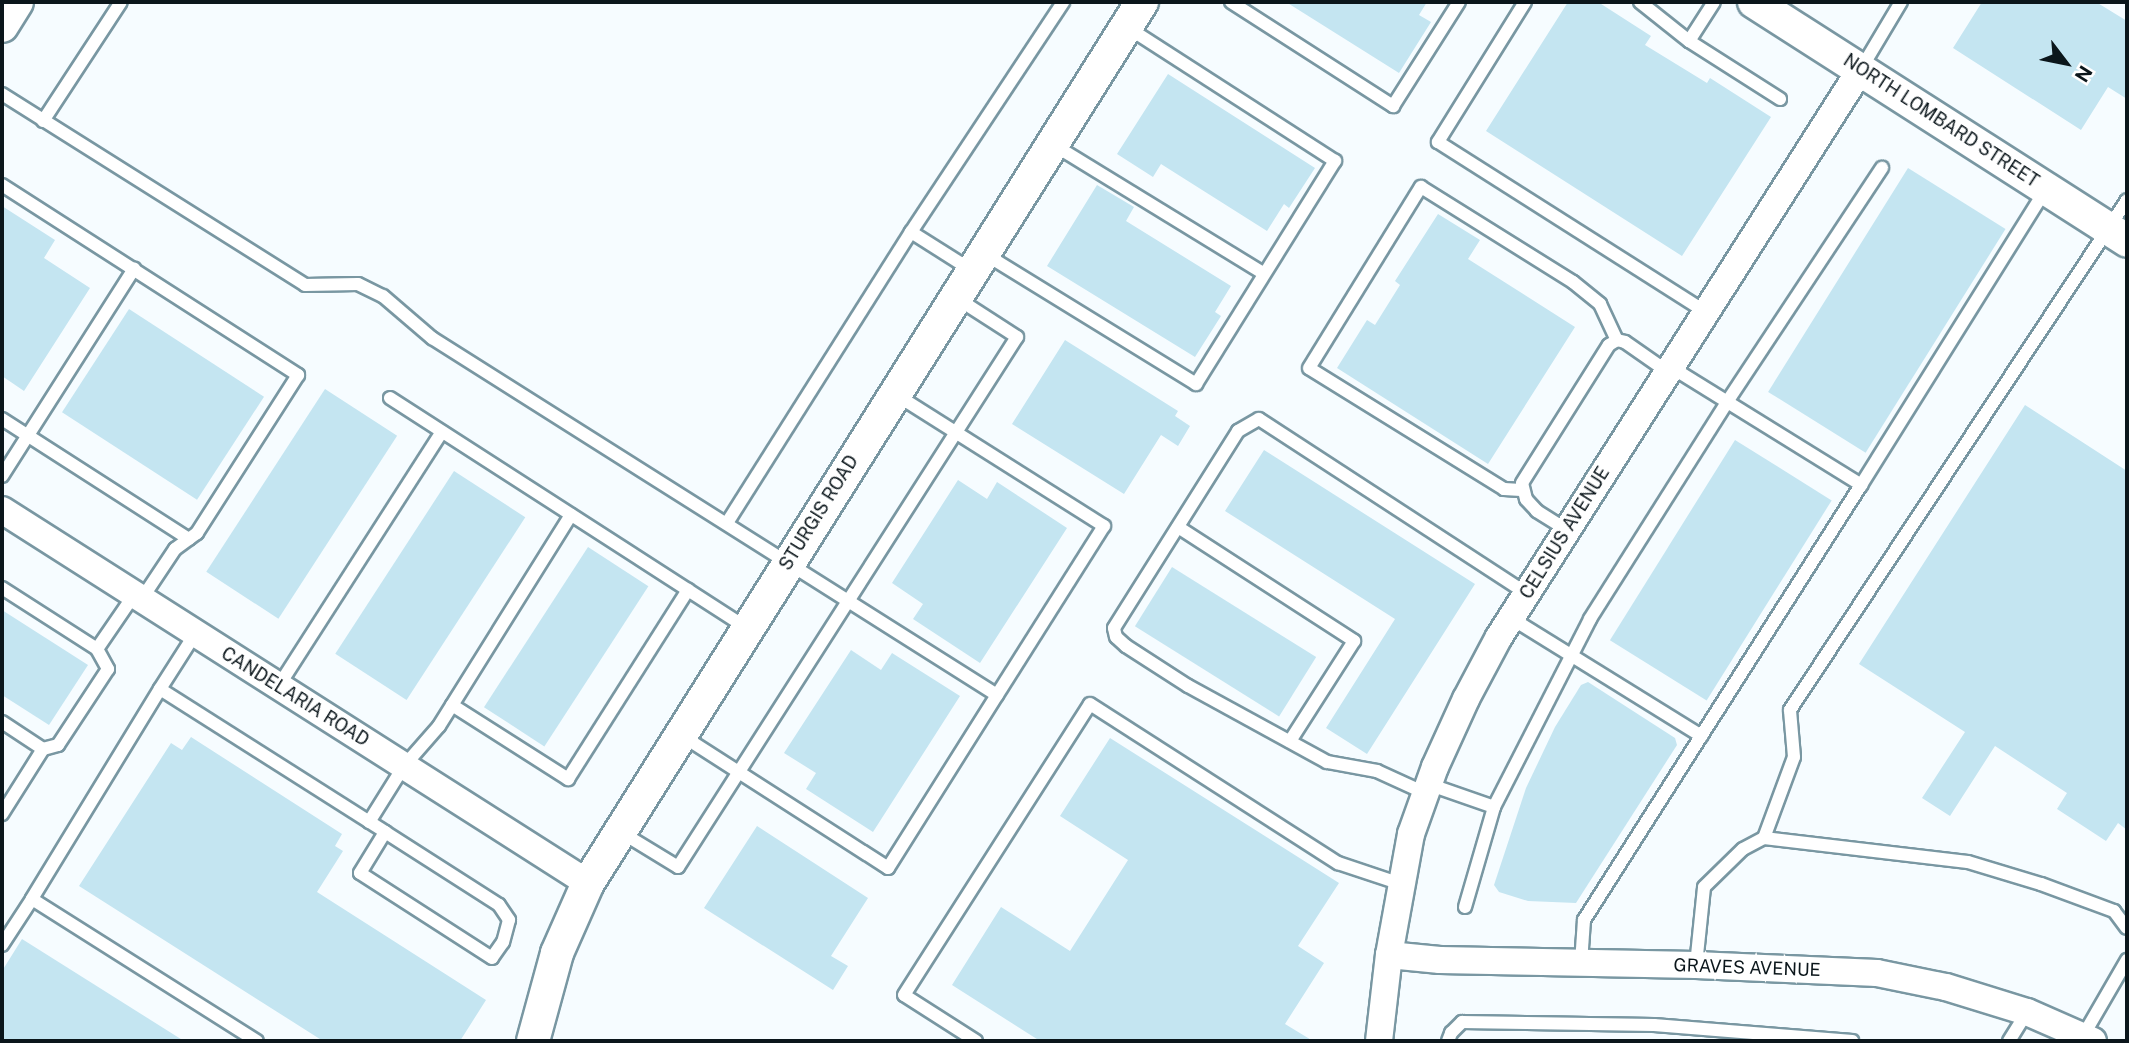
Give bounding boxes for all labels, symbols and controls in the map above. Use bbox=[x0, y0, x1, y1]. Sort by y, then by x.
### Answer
north arrow bbox=[2031, 28, 2101, 98]
street label: NORTH LOMBARD STREET bbox=[1839, 50, 2043, 192]
text: N bbox=[2071, 62, 2097, 86]
street label: STURGIS ROAD bbox=[775, 451, 863, 575]
street label: CELSIUS AVENUE bbox=[1516, 463, 1614, 603]
street label: CANDELARIA ROAD bbox=[217, 643, 373, 751]
street label: GRAVES AVENUE bbox=[1673, 955, 1821, 981]

